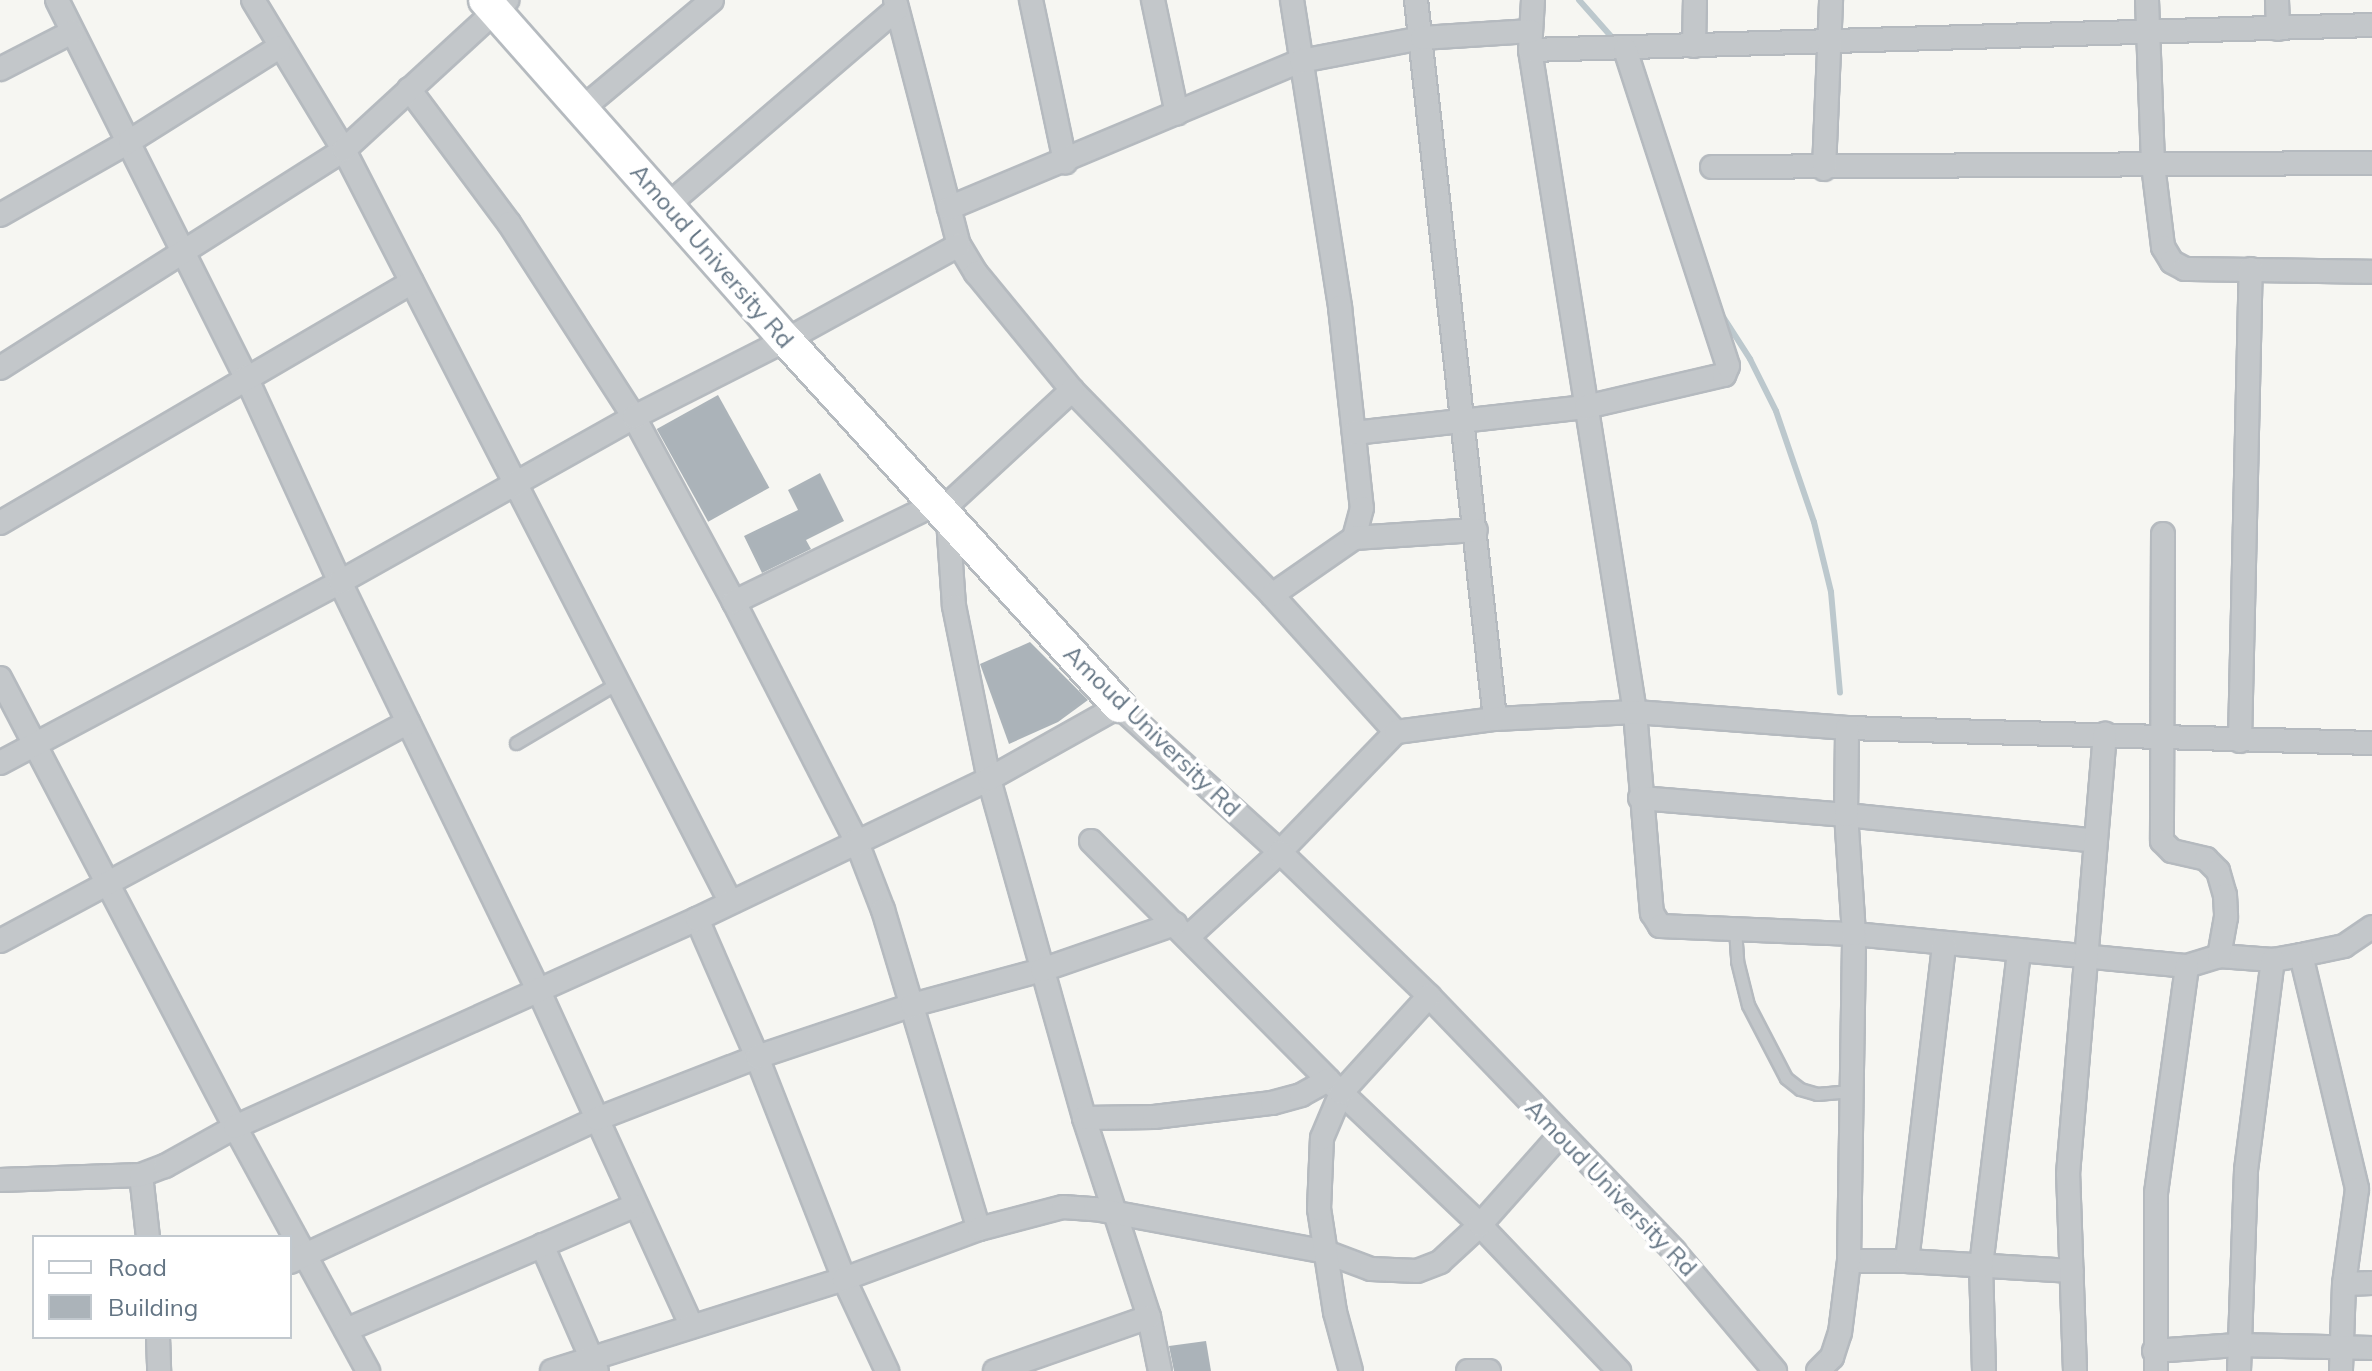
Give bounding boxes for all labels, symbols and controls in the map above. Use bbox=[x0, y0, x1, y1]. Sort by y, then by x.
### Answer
street label: Amoud University Rd bbox=[624, 158, 800, 354]
street label: Amoud University Rd bbox=[1058, 639, 1246, 823]
street label: Amoud University Rd bbox=[1519, 1094, 1703, 1282]
legend bbox=[32, 1235, 292, 1339]
text: Road bbox=[108, 1252, 167, 1282]
text: Building bbox=[108, 1292, 198, 1322]

